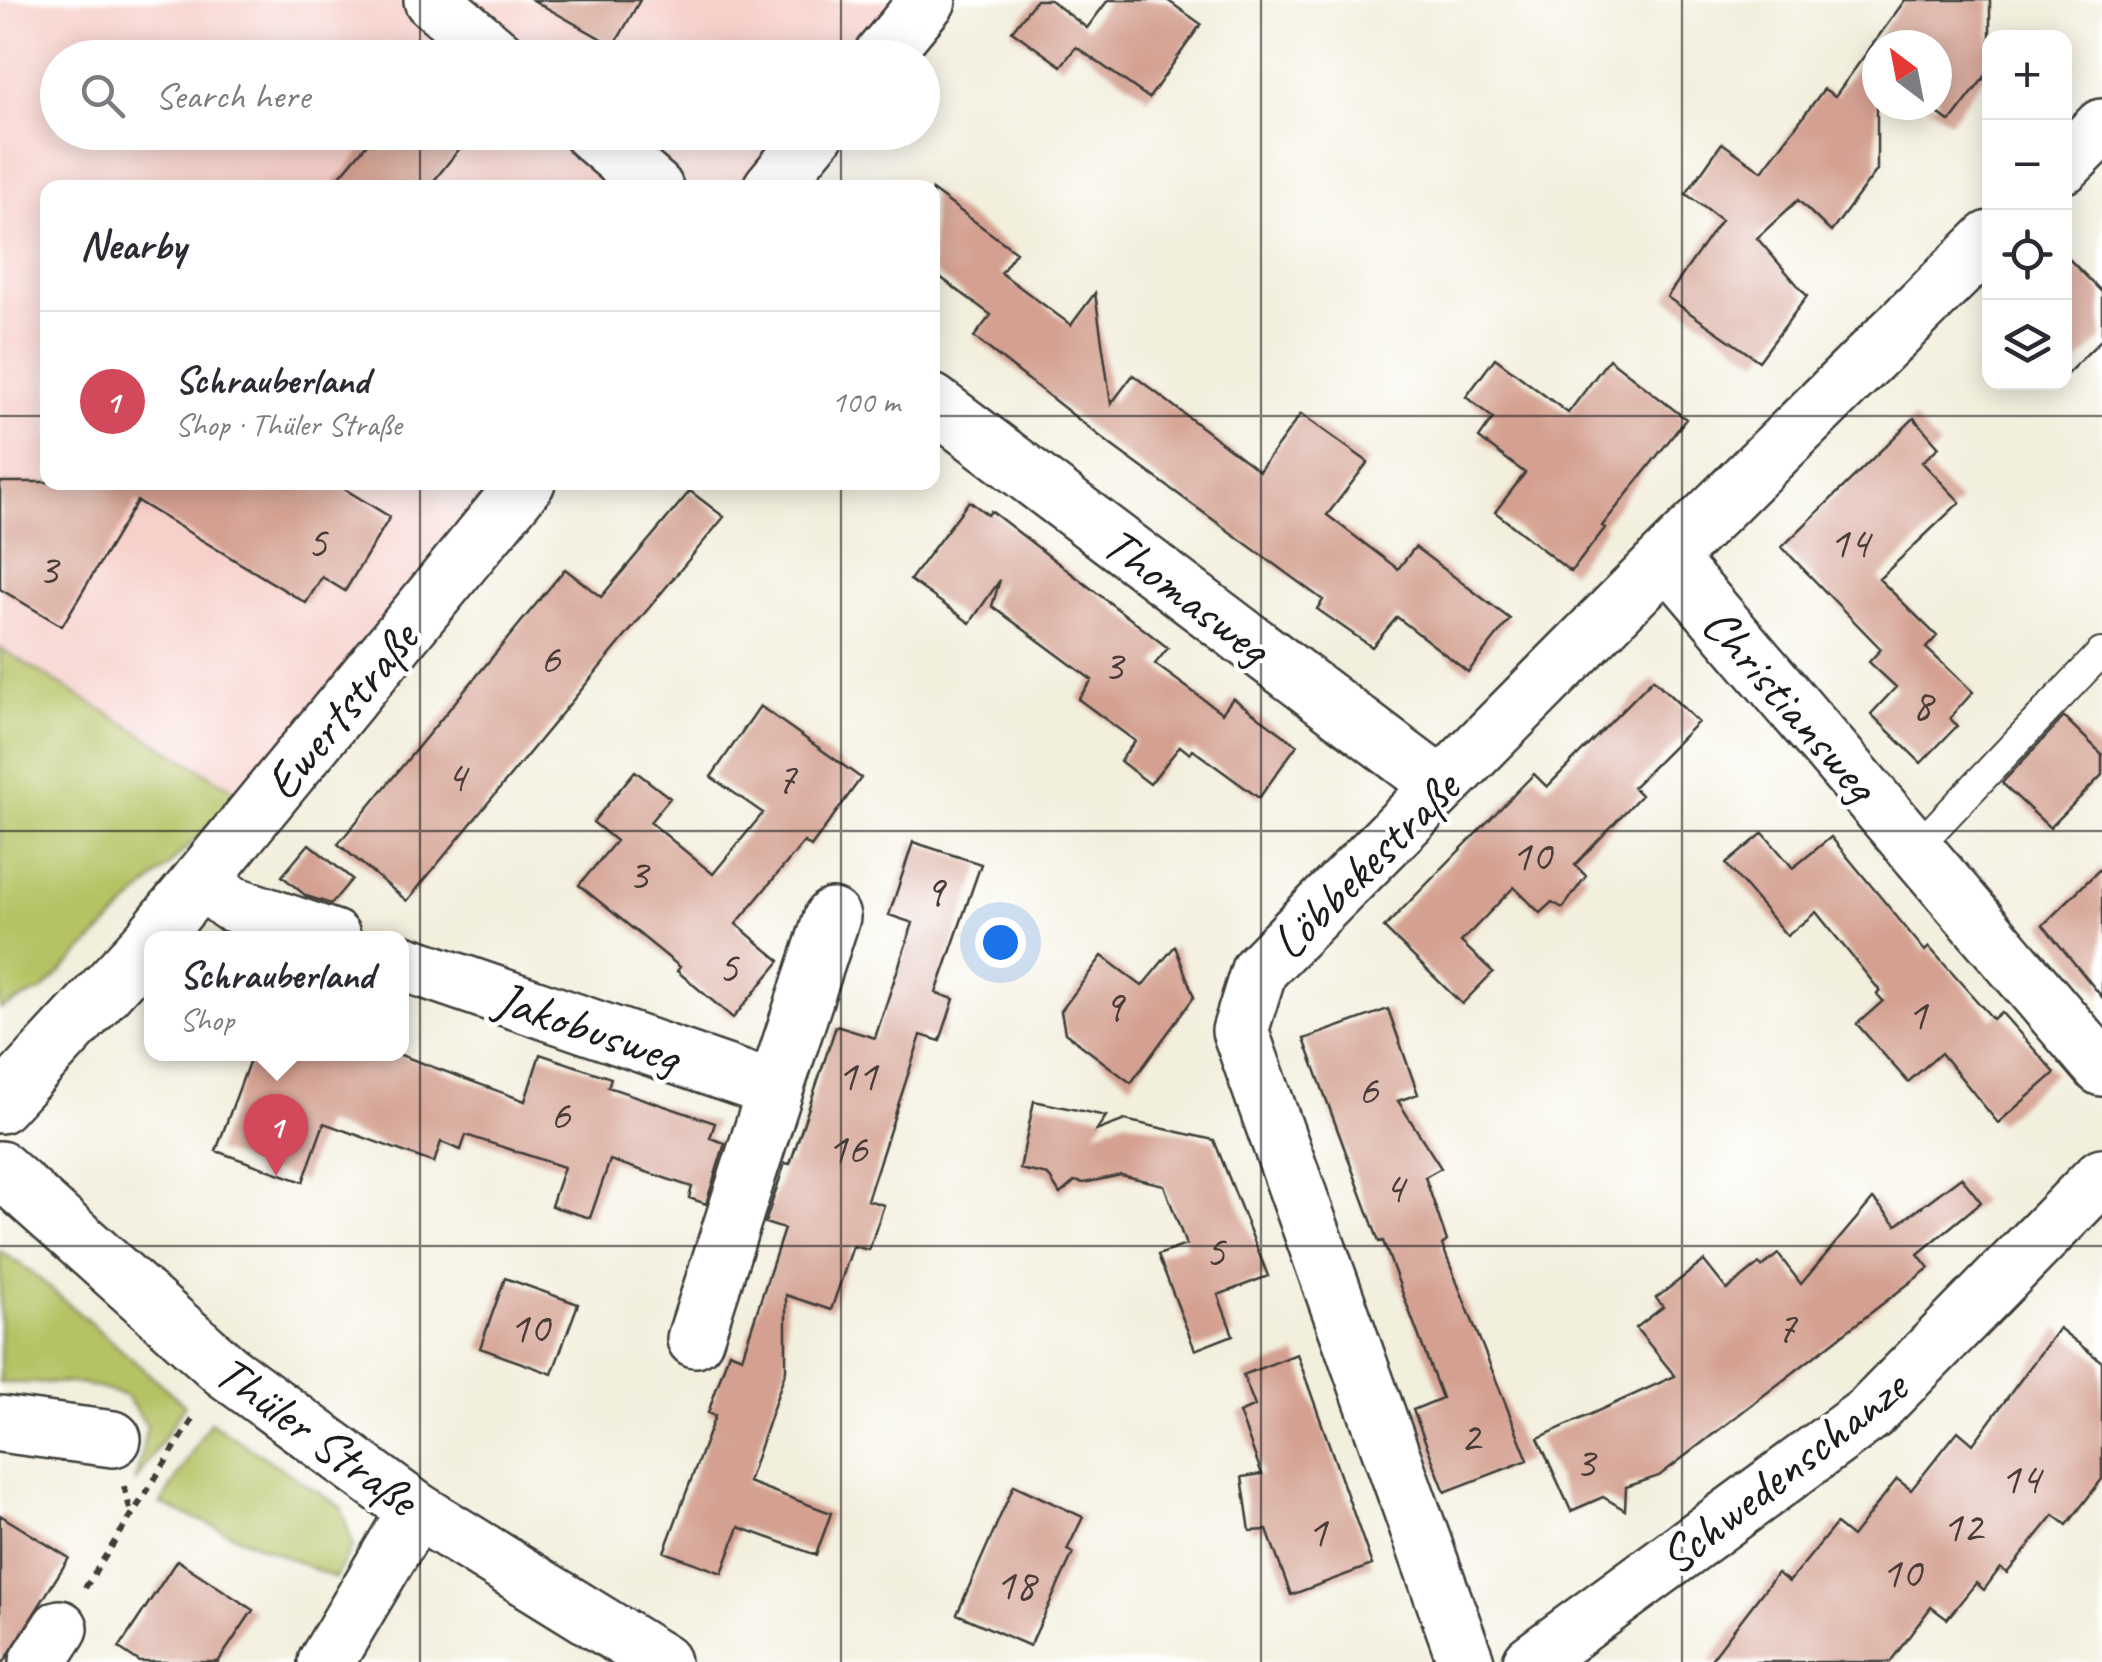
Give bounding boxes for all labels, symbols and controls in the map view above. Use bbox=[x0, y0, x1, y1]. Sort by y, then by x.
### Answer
north arrow bbox=[1862, 30, 1952, 120]
map controls bbox=[1982, 30, 2072, 390]
button: + bbox=[1982, 30, 2072, 120]
search box bbox=[40, 40, 940, 150]
icon: search bbox=[75, 68, 130, 123]
text: Search here bbox=[155, 72, 310, 119]
button: − bbox=[1982, 120, 2072, 210]
button: locate bbox=[1982, 210, 2072, 300]
text: Nearby bbox=[80, 219, 186, 272]
button: layers bbox=[1982, 300, 2072, 390]
text: Schrauberland bbox=[175, 357, 369, 404]
text: 1 bbox=[105, 381, 120, 422]
text: 100 m bbox=[831, 381, 900, 422]
text: Shop · Thüler Straße bbox=[175, 404, 402, 445]
street label: Thomasweg bbox=[1090, 512, 1285, 681]
house number: 5 bbox=[307, 514, 330, 571]
house number: 14 bbox=[1829, 514, 1873, 571]
house number: 3 bbox=[38, 541, 61, 598]
street label: Christiansweg bbox=[1688, 594, 1894, 817]
street label: Ewertstraße bbox=[250, 606, 434, 813]
house number: 6 bbox=[540, 630, 562, 687]
house number: 3 bbox=[1103, 637, 1126, 694]
house number: 8 bbox=[1912, 676, 1936, 733]
house number: 4 bbox=[446, 748, 470, 805]
house number: 7 bbox=[776, 750, 799, 807]
street label: Löbbekestraße bbox=[1257, 755, 1475, 973]
house number: 10 bbox=[1511, 827, 1554, 884]
house number: 3 bbox=[628, 846, 651, 903]
house number: 9 bbox=[924, 863, 948, 920]
your location bbox=[975, 917, 1026, 968]
popup bbox=[144, 931, 409, 1061]
house number: 5 bbox=[718, 939, 741, 996]
text: Schrauberland bbox=[180, 952, 373, 999]
street label: Jakobusweg bbox=[486, 966, 691, 1089]
house number: 9 bbox=[1103, 978, 1127, 1035]
house number: 1 bbox=[1907, 986, 1930, 1043]
text: Shop bbox=[180, 999, 234, 1040]
house number: 11 bbox=[837, 1047, 880, 1104]
house number: 6 bbox=[1358, 1061, 1380, 1118]
house number: 6 bbox=[550, 1086, 572, 1143]
pin: 1 bbox=[244, 1094, 308, 1176]
house number: 16 bbox=[827, 1120, 869, 1177]
house number: 4 bbox=[1384, 1159, 1408, 1216]
house number: 5 bbox=[1205, 1223, 1228, 1280]
house number: 10 bbox=[509, 1299, 552, 1356]
house number: 7 bbox=[1776, 1299, 1799, 1356]
street label: Thüler Straße bbox=[202, 1341, 433, 1532]
street label: Schwedenschanze bbox=[1647, 1354, 1922, 1588]
house number: 2 bbox=[1460, 1408, 1484, 1465]
house number: 3 bbox=[1575, 1434, 1598, 1491]
house number: 14 bbox=[2000, 1450, 2044, 1507]
house number: 12 bbox=[1942, 1498, 1986, 1555]
house number: 1 bbox=[1307, 1503, 1330, 1560]
house number: 10 bbox=[1881, 1544, 1924, 1601]
house number: 18 bbox=[995, 1556, 1039, 1613]

